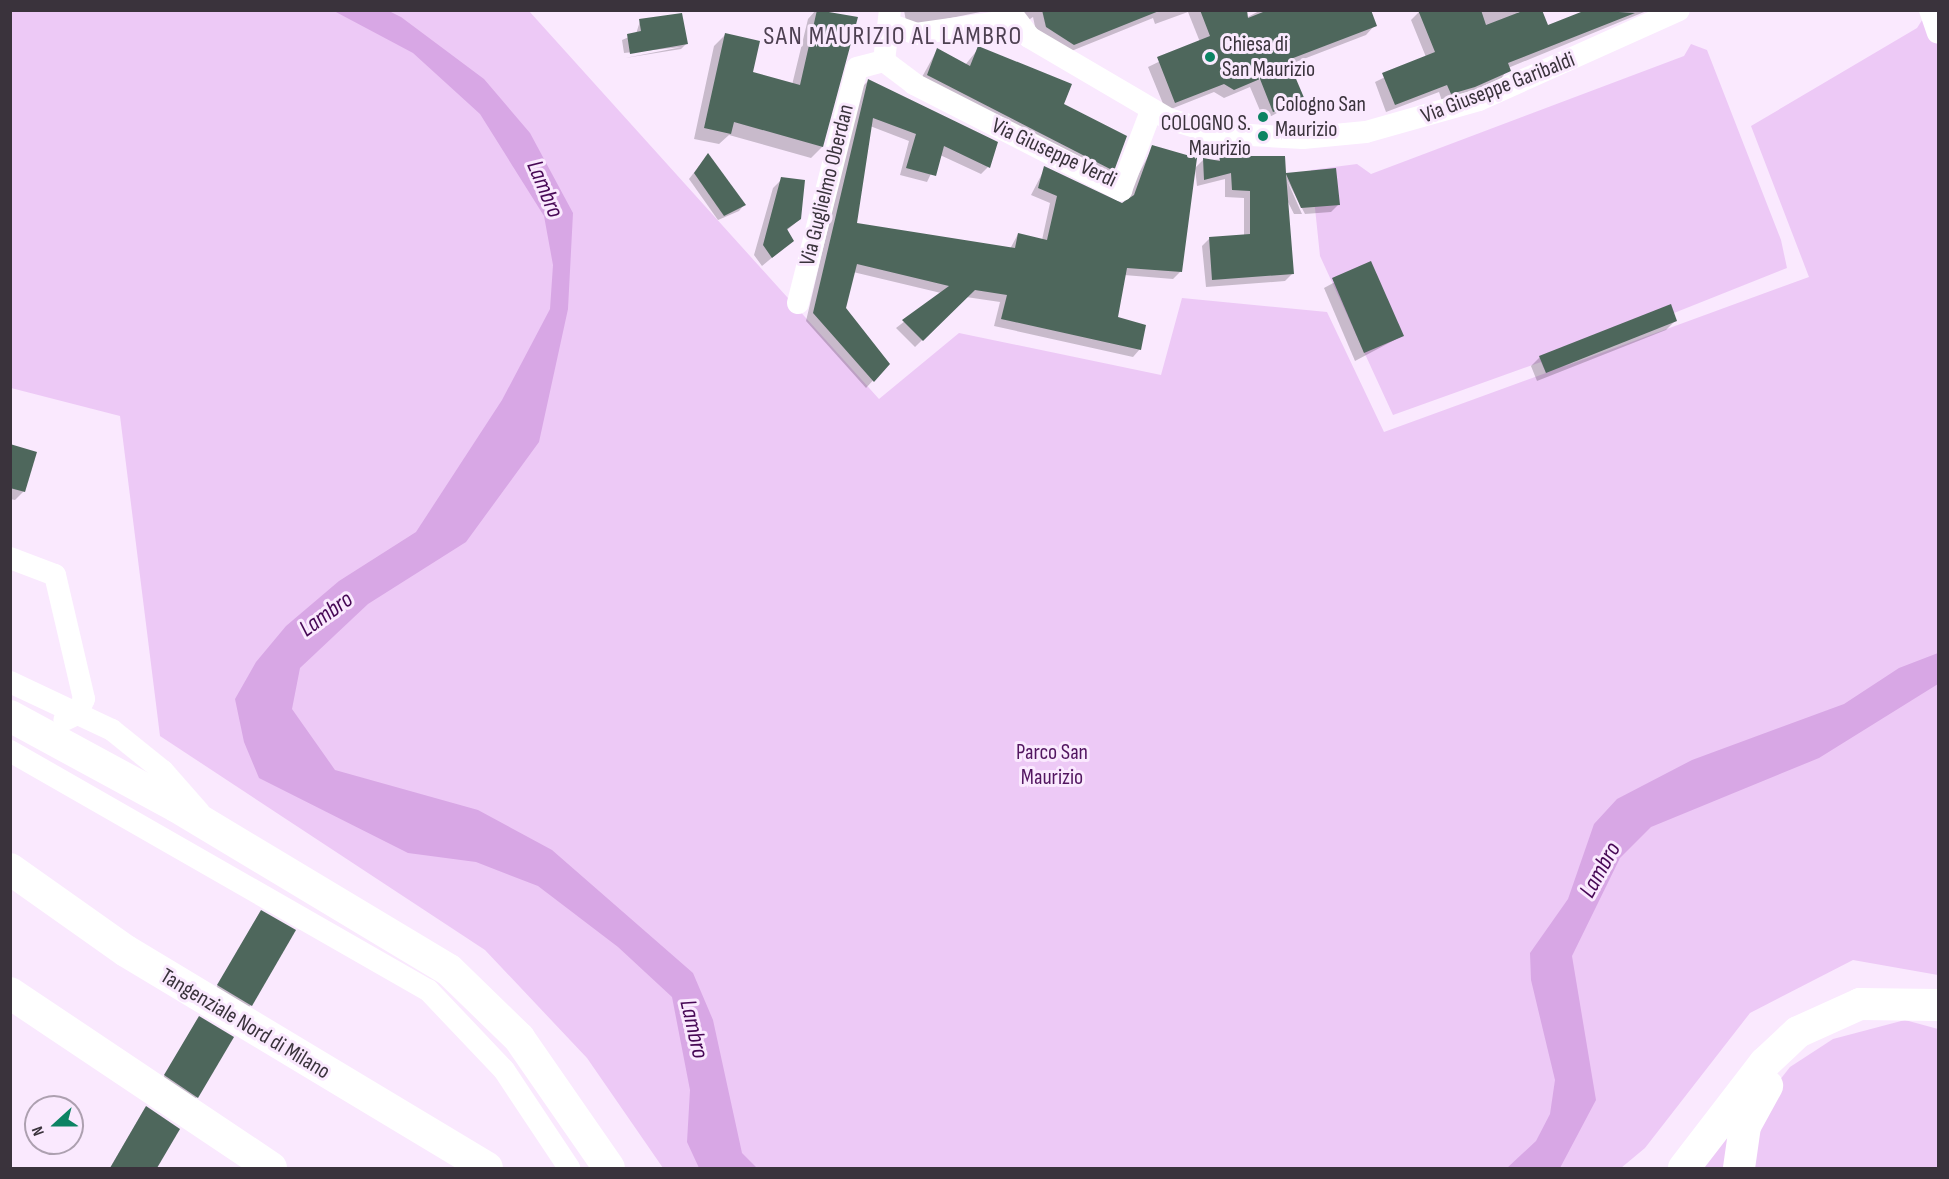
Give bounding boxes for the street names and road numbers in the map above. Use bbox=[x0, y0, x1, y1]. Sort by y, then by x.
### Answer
street label: Via Giuseppe Garibaldi bbox=[1418, 47, 1578, 129]
street label: Via Guglielmo Oberdan bbox=[794, 102, 860, 268]
street label: Via Giuseppe Verdi bbox=[987, 113, 1121, 193]
street label: Tangenziale Nord di Milano bbox=[155, 963, 335, 1085]

